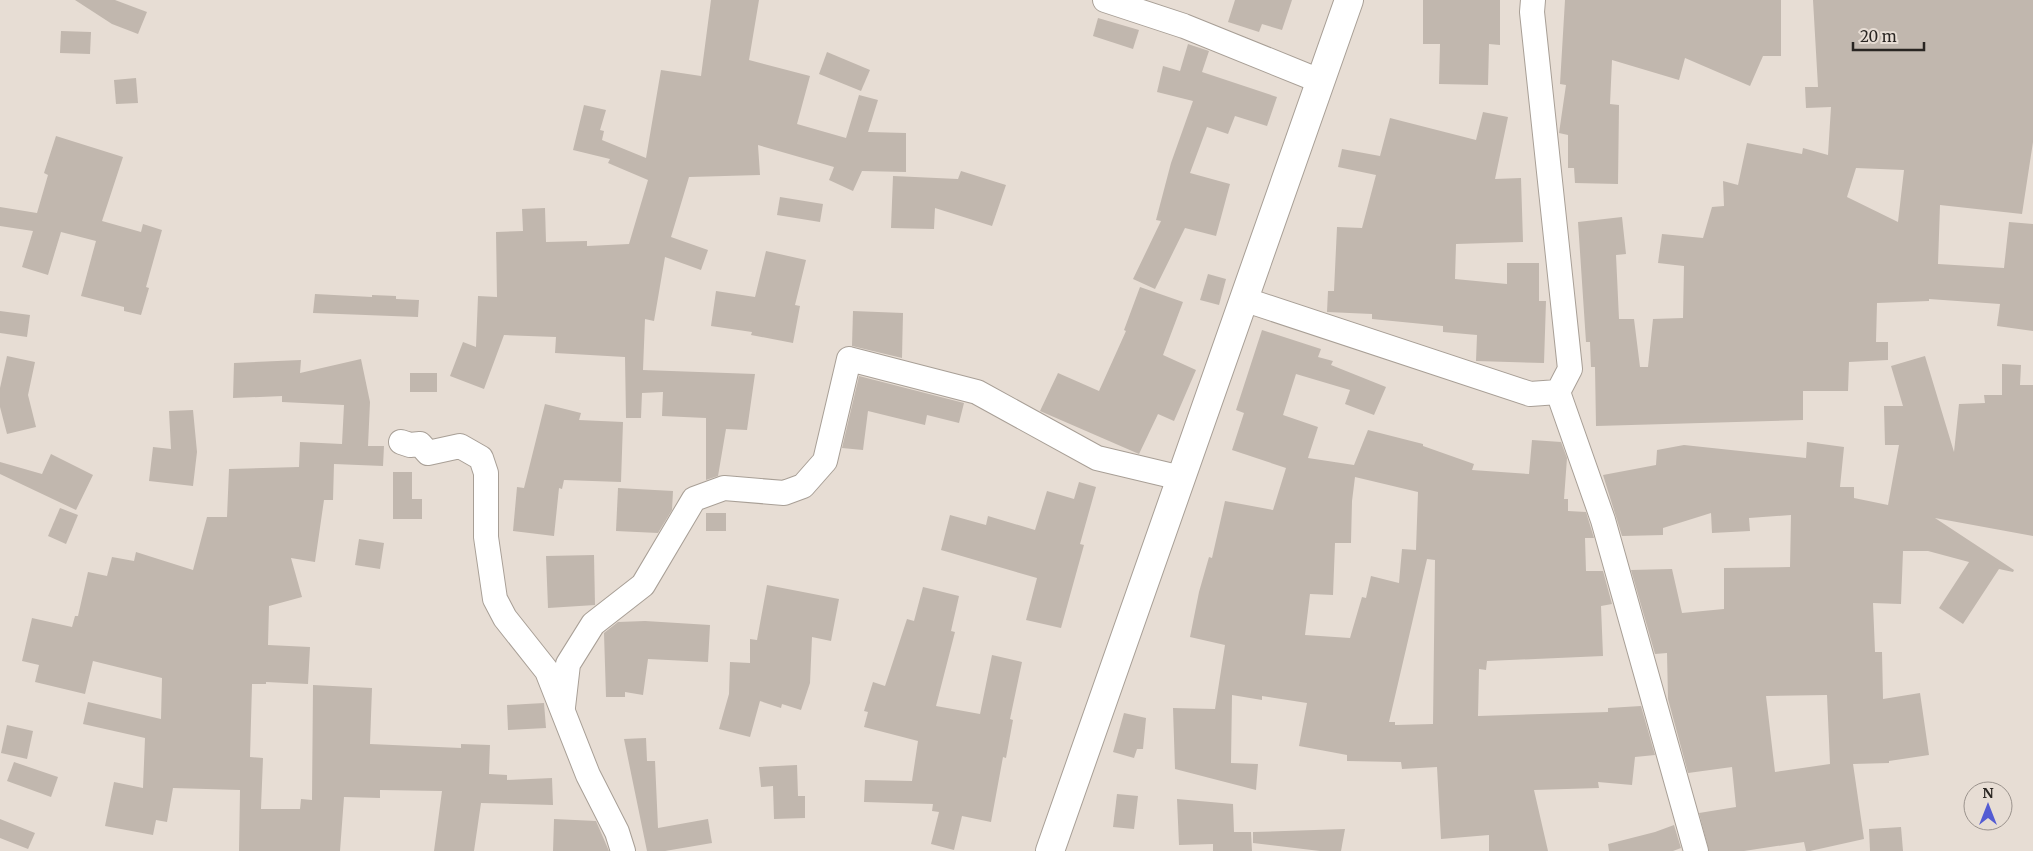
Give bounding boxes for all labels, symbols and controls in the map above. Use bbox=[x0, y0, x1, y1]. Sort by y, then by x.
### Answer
scale bar bbox=[1853, 20, 1924, 52]
text: 20 m bbox=[1860, 27, 1897, 46]
north arrow bbox=[1963, 781, 2013, 831]
text: N bbox=[1982, 784, 1994, 802]

